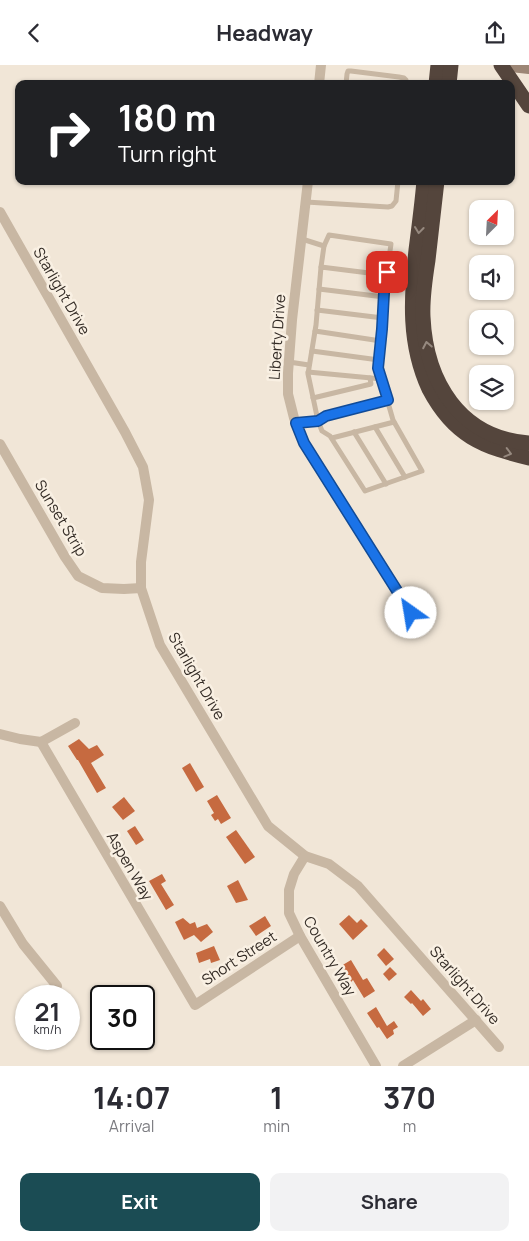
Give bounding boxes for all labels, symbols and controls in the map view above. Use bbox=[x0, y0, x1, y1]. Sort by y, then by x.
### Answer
text: Headway bbox=[216, 18, 313, 48]
icon: back bbox=[20, 19, 48, 47]
icon: share bbox=[481, 19, 509, 47]
text: 180 m bbox=[118, 94, 216, 142]
icon: right bbox=[35, 100, 100, 165]
text: Turn right bbox=[118, 139, 216, 169]
north arrow bbox=[469, 200, 514, 245]
map controls bbox=[469, 200, 514, 410]
one-way arrow bbox=[414, 226, 425, 234]
street label: Starlight Drive bbox=[28, 243, 96, 339]
pin bbox=[366, 251, 408, 293]
button: sound bbox=[469, 255, 514, 300]
icon: arrive bbox=[373, 258, 401, 286]
street label: Liberty Drive bbox=[264, 293, 290, 381]
button: search bbox=[469, 310, 514, 355]
one-way arrow bbox=[422, 341, 433, 350]
button: layers bbox=[469, 365, 514, 410]
one-way arrow bbox=[504, 447, 512, 457]
street label: Sunset Strip bbox=[30, 476, 92, 560]
position arrow bbox=[384, 586, 436, 638]
street label: Starlight Drive bbox=[163, 628, 231, 724]
street label: Aspen Way bbox=[102, 828, 158, 904]
street label: Country Way bbox=[299, 912, 361, 1000]
street label: Short Street bbox=[197, 926, 281, 990]
street label: Starlight Drive bbox=[425, 941, 505, 1029]
speed limit sign: 30 bbox=[90, 985, 155, 1050]
text: 21 bbox=[35, 994, 60, 1029]
text: km/h bbox=[34, 1021, 61, 1038]
text: 14:07 bbox=[93, 1077, 170, 1118]
text: 1 bbox=[270, 1077, 283, 1118]
text: 370 bbox=[383, 1077, 436, 1118]
text: Arrival bbox=[109, 1115, 154, 1137]
text: min bbox=[263, 1115, 290, 1137]
text: m bbox=[403, 1115, 416, 1137]
button: Exit bbox=[20, 1173, 260, 1231]
button: Share bbox=[270, 1173, 509, 1231]

